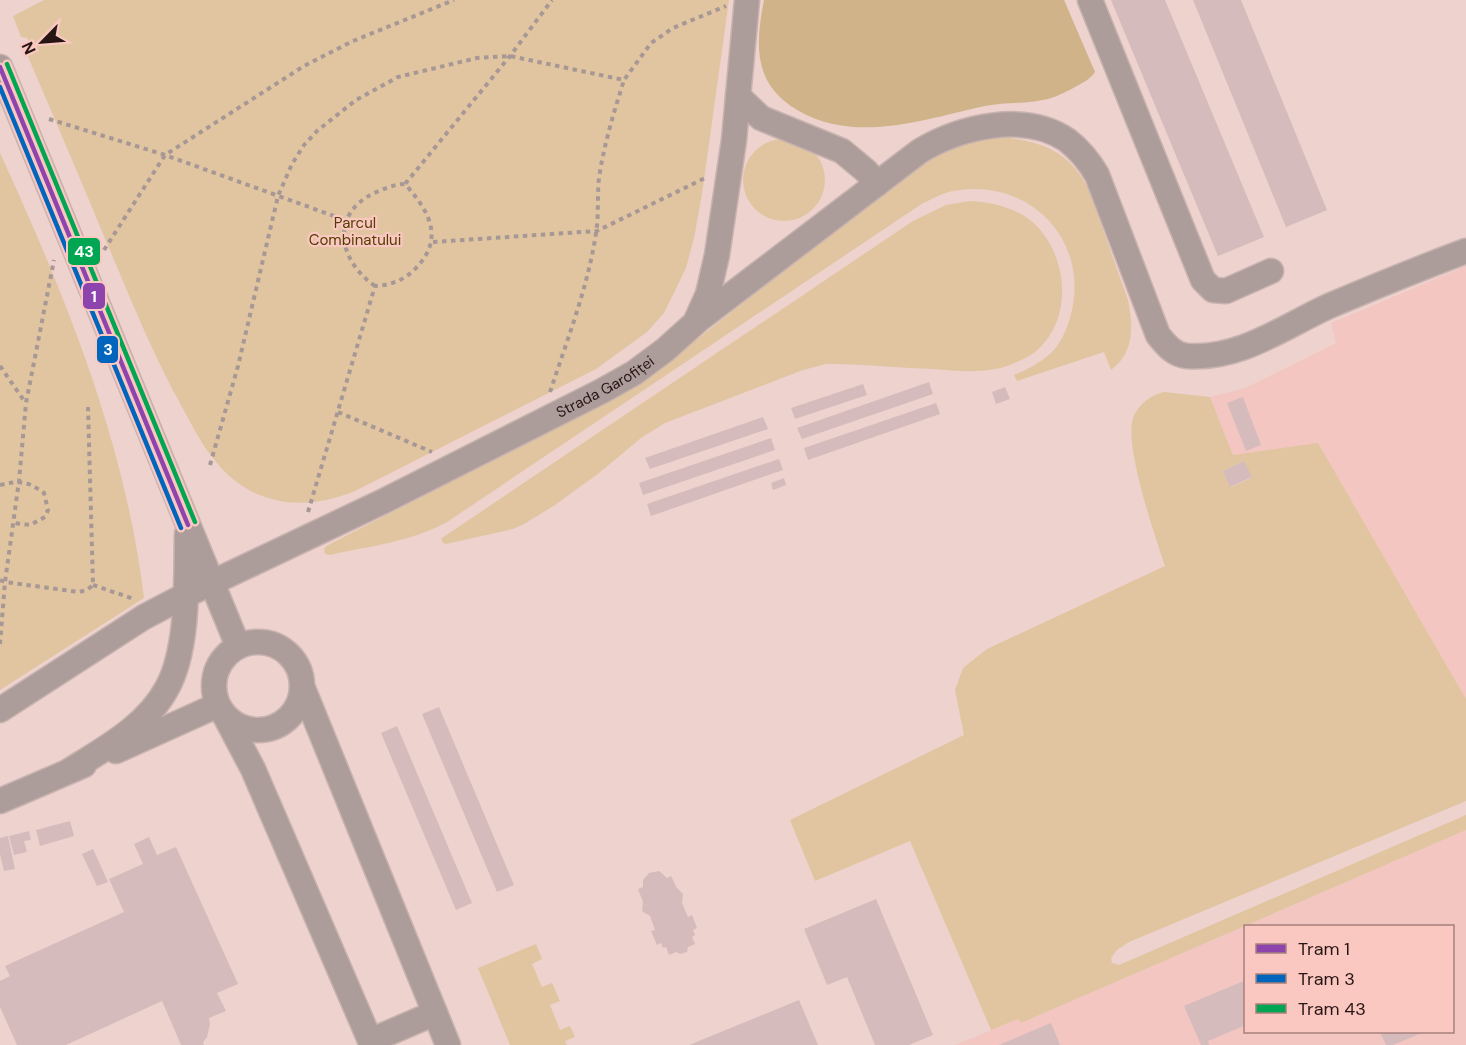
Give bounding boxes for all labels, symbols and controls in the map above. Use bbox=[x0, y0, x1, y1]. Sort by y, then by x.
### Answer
north arrow bbox=[12, 12, 72, 72]
text: N bbox=[17, 38, 41, 58]
park label: Parcul Combinatului bbox=[309, 213, 401, 250]
line badge: 43 bbox=[67, 237, 101, 266]
text: 43 bbox=[74, 241, 94, 262]
line badge: 1 bbox=[82, 282, 106, 310]
text: 1 bbox=[91, 286, 97, 307]
line badge: 3 bbox=[96, 335, 119, 364]
text: 3 bbox=[103, 339, 113, 360]
street label: Strada Garofiței bbox=[553, 351, 658, 423]
legend bbox=[1244, 925, 1454, 1033]
text: Tram 1 bbox=[1298, 937, 1350, 961]
text: Tram 3 bbox=[1298, 967, 1355, 991]
text: Tram 43 bbox=[1298, 997, 1366, 1021]

